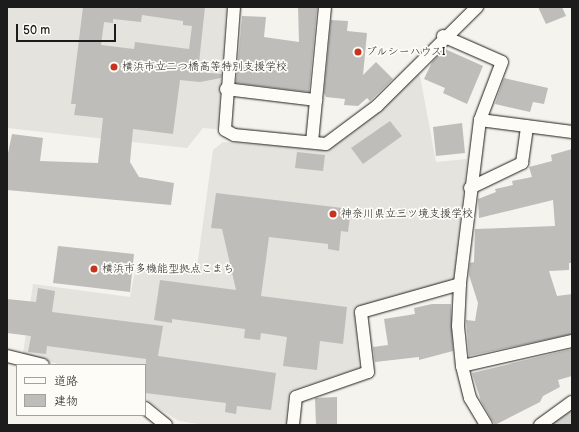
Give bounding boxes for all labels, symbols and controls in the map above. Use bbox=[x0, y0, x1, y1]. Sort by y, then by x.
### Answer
scale bar bbox=[18, 16, 118, 42]
text: 50 m bbox=[23, 23, 50, 38]
place label: ブルシーハウスI bbox=[366, 45, 446, 59]
marker: ブルシーハウスI bbox=[353, 47, 363, 57]
place label: 横浜市立二つ橋高等特別支援学校 bbox=[122, 60, 287, 74]
marker: 横浜市立二つ橋高等特別支援学校 bbox=[109, 62, 119, 72]
place label: 神奈川県立三ツ境支援学校 bbox=[341, 207, 473, 221]
marker: 神奈川県立三ツ境支援学校 bbox=[328, 209, 338, 219]
place label: 横浜市多機能型拠点こまち bbox=[102, 262, 234, 276]
marker: 横浜市多機能型拠点こまち bbox=[89, 264, 99, 274]
legend bbox=[16, 364, 146, 416]
text: 道路 bbox=[54, 374, 78, 389]
text: 建物 bbox=[54, 394, 78, 409]

